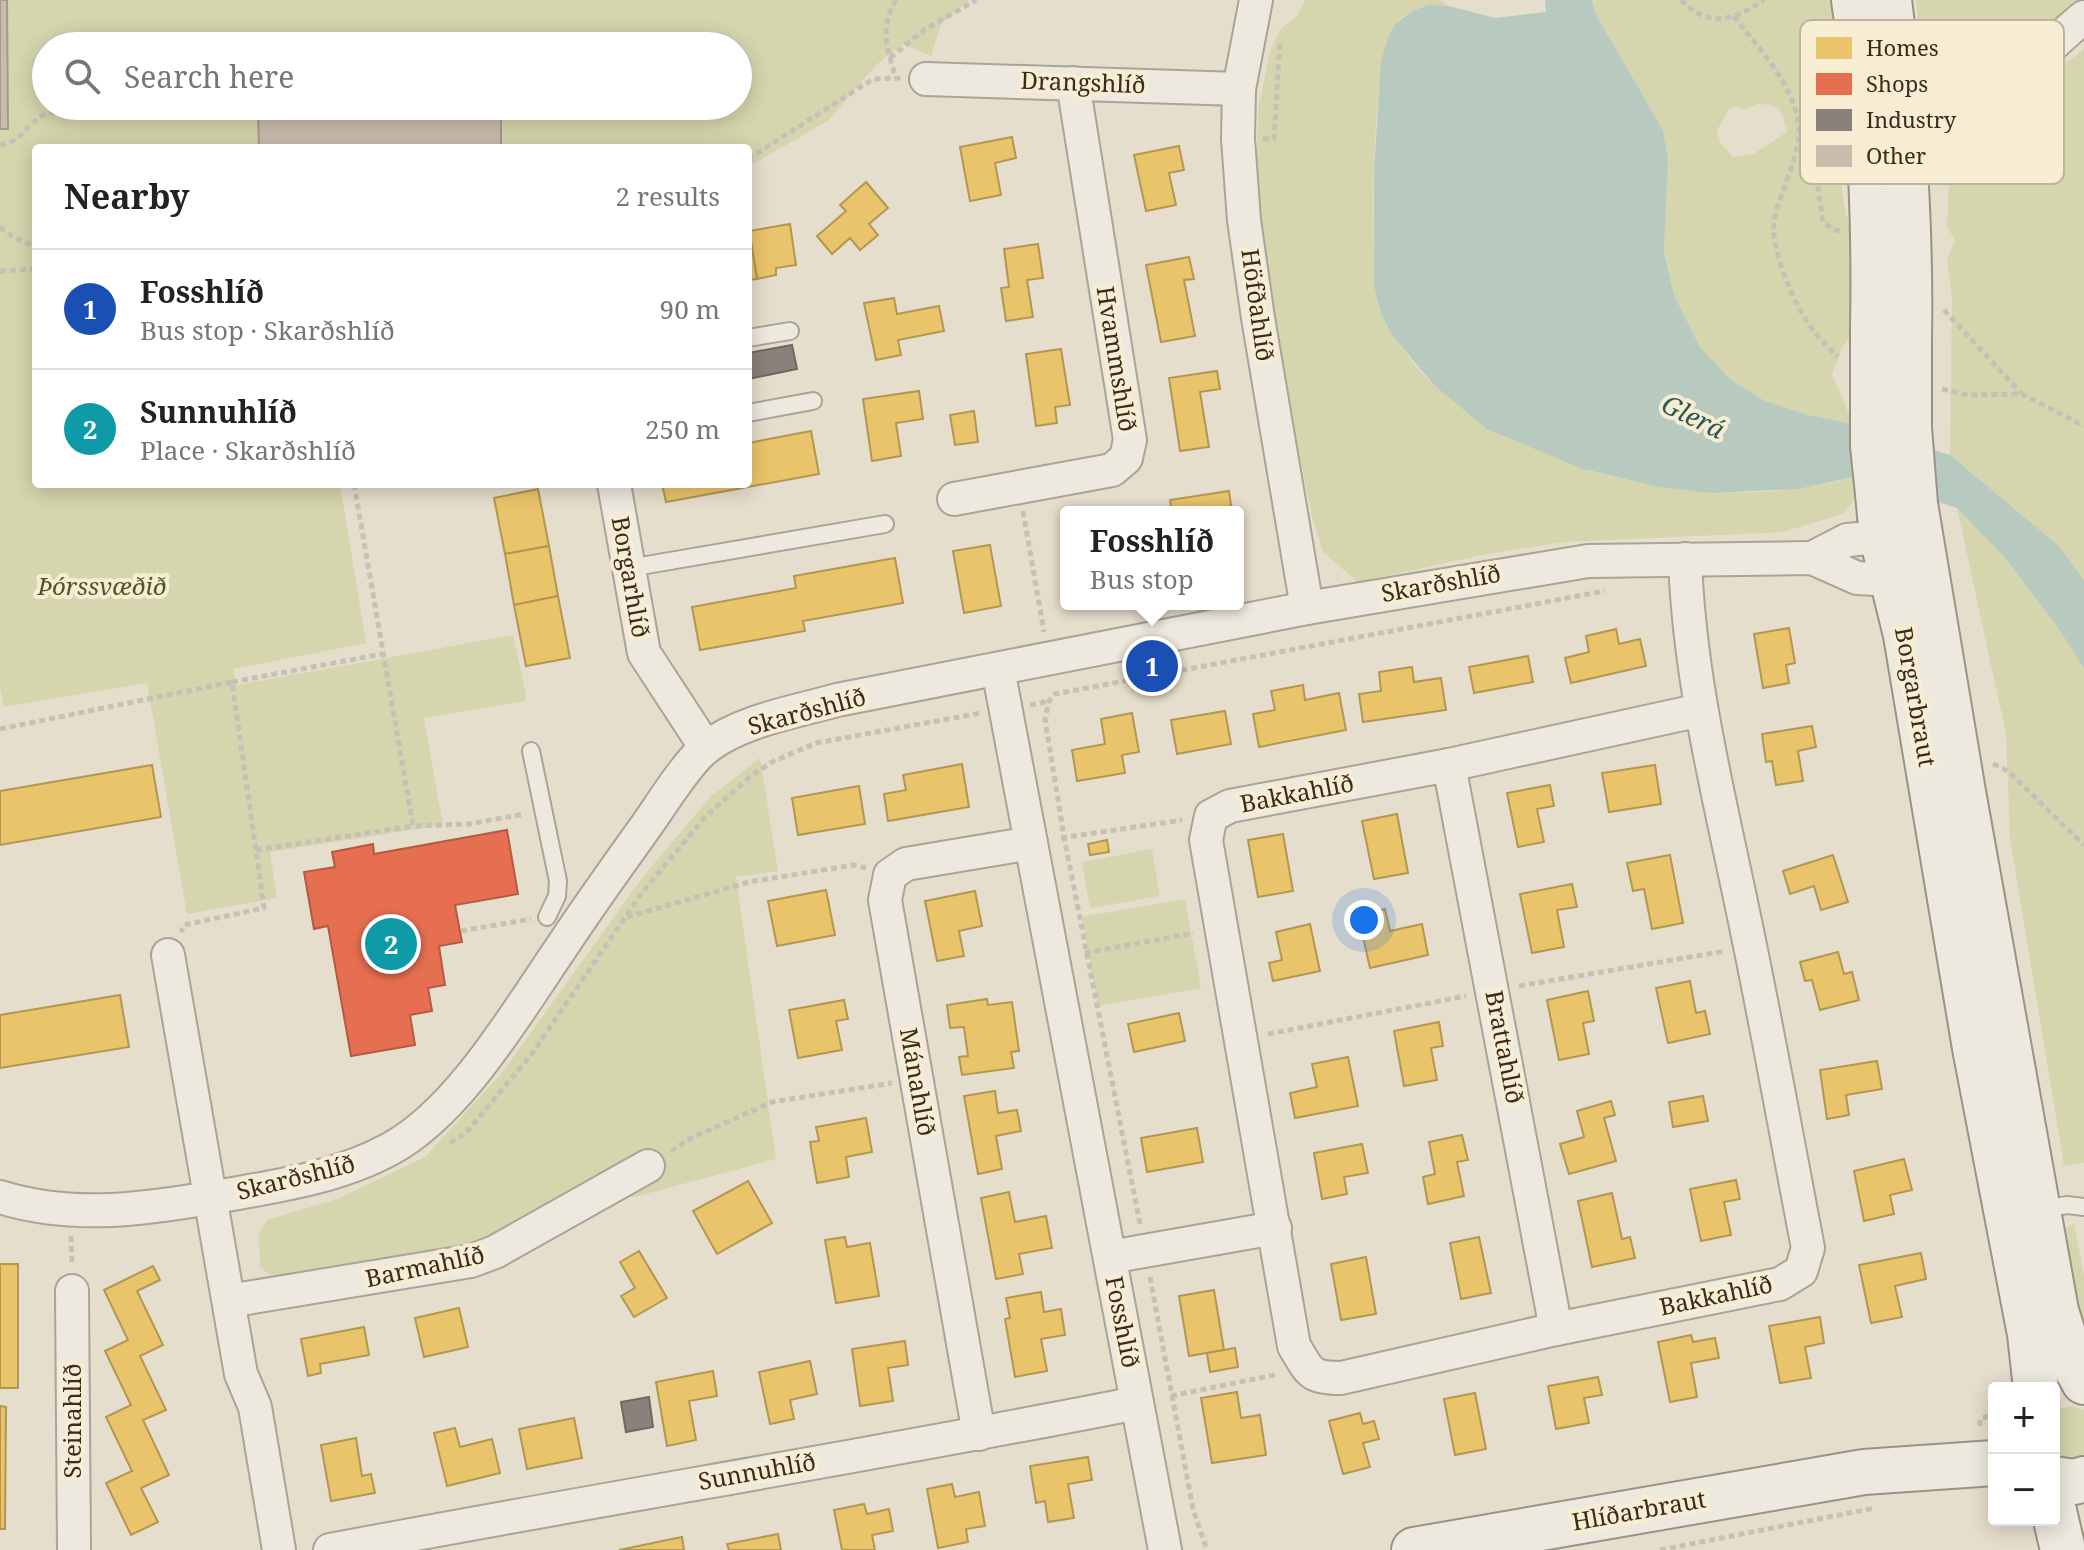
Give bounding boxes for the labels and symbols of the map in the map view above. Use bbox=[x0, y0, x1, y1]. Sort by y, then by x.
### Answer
legend bbox=[1800, 20, 2064, 184]
text: Homes bbox=[1866, 32, 1939, 62]
street label: Drangshlíð bbox=[1020, 63, 1146, 100]
text: Shops bbox=[1866, 68, 1928, 98]
text: Industry bbox=[1866, 104, 1957, 134]
text: Other bbox=[1866, 140, 1927, 170]
street label: Höfðahlíð bbox=[1234, 246, 1283, 363]
street label: Hvammshlíð bbox=[1090, 284, 1145, 434]
water label: Glerá bbox=[1656, 385, 1731, 447]
street label: Borgarhlíð bbox=[605, 513, 658, 640]
street label: Skarðshlíð bbox=[1378, 556, 1503, 609]
park label: Þórssvæðið bbox=[36, 569, 167, 602]
street label: Borgarbraut bbox=[1888, 624, 1945, 769]
pin: 1 bbox=[1126, 636, 1178, 696]
street label: Skarðshlíð bbox=[744, 679, 869, 742]
street label: Bakkahlíð bbox=[1237, 765, 1356, 820]
your location bbox=[1344, 900, 1384, 940]
pin: 2 bbox=[365, 914, 417, 974]
street label: Brattahlíð bbox=[1478, 987, 1533, 1106]
street label: Mánahlíð bbox=[893, 1025, 944, 1138]
street label: Skarðshlíð bbox=[233, 1146, 358, 1207]
street label: Barmahlíð bbox=[362, 1237, 487, 1294]
street label: Bakkahlíð bbox=[1656, 1266, 1775, 1323]
street label: Fosshlíð bbox=[1098, 1273, 1149, 1370]
street label: Steinahlíð bbox=[55, 1363, 88, 1479]
street label: Sunnuhlíð bbox=[695, 1444, 818, 1497]
street label: Hlíðarbraut bbox=[1569, 1482, 1708, 1538]

